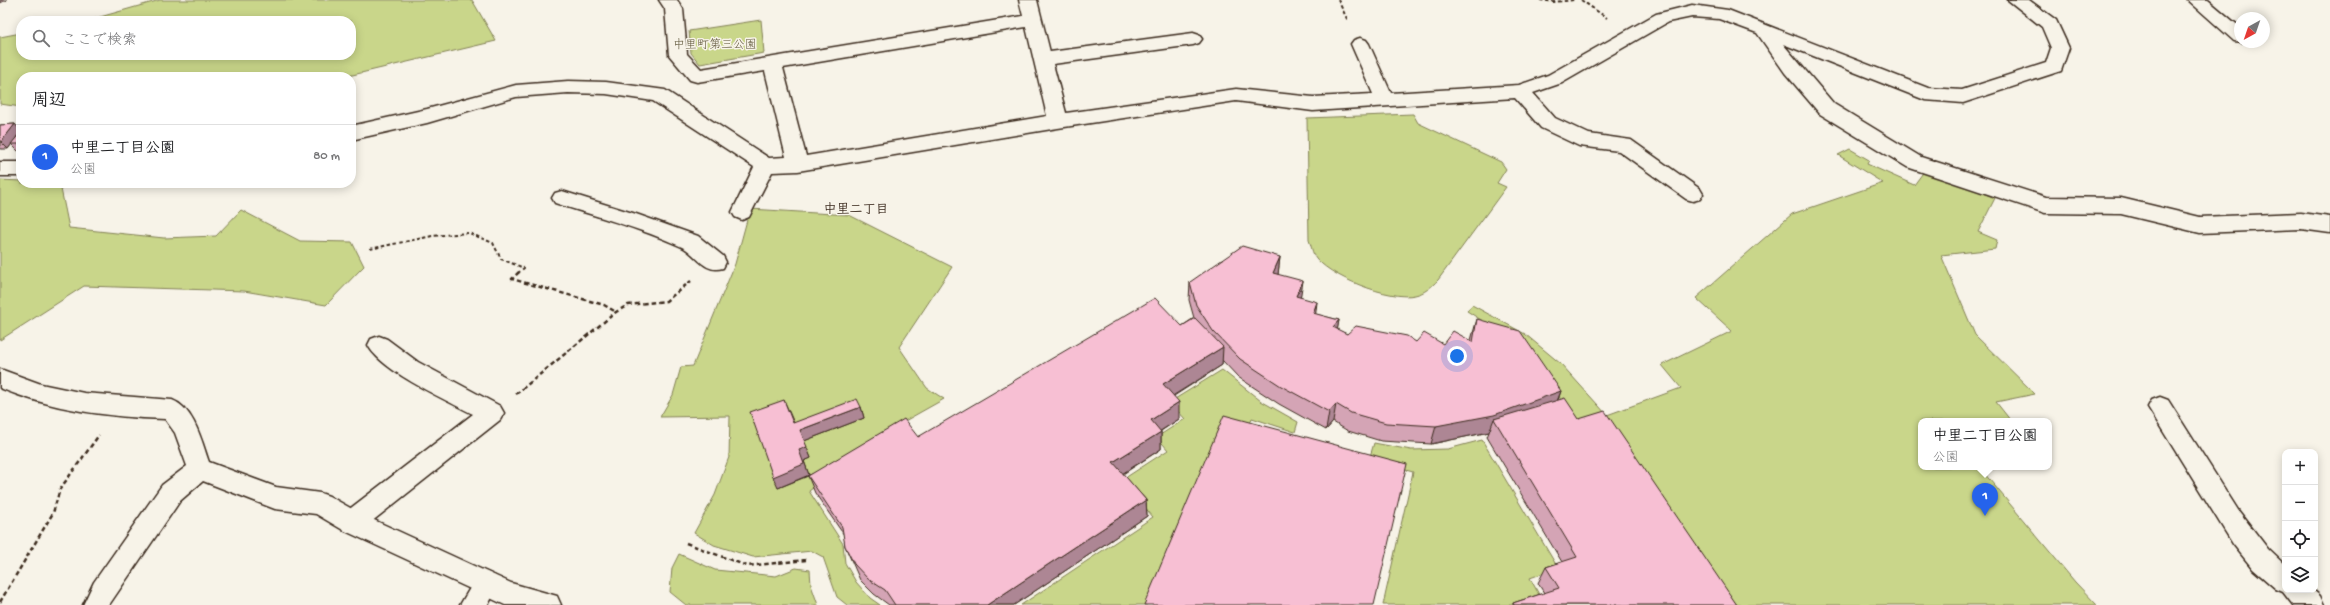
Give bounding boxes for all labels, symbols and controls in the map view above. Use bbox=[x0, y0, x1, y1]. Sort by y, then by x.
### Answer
north arrow bbox=[2234, 12, 2270, 48]
search box bbox=[16, 16, 356, 60]
icon: search bbox=[30, 27, 52, 49]
text: ここで検索 bbox=[62, 32, 137, 50]
park label: 中里町第三公園 bbox=[673, 38, 757, 53]
text: 周辺 bbox=[32, 92, 66, 112]
text: 中里二丁目公園 bbox=[70, 140, 175, 158]
text: 1 bbox=[42, 149, 48, 164]
text: 80 m bbox=[313, 149, 340, 164]
text: 公園 bbox=[70, 163, 96, 178]
district label: 中里二丁目 bbox=[823, 202, 889, 218]
your location bbox=[1447, 346, 1467, 366]
popup bbox=[1918, 418, 2052, 470]
text: 中里二丁目公園 bbox=[1932, 428, 2038, 446]
map controls bbox=[2282, 449, 2318, 593]
button: + bbox=[2282, 449, 2318, 485]
text: 公園 bbox=[1932, 451, 1959, 466]
pin: 1 bbox=[1972, 483, 1998, 516]
button: − bbox=[2282, 485, 2318, 521]
button: locate bbox=[2282, 521, 2318, 557]
button: layers bbox=[2282, 557, 2318, 593]

